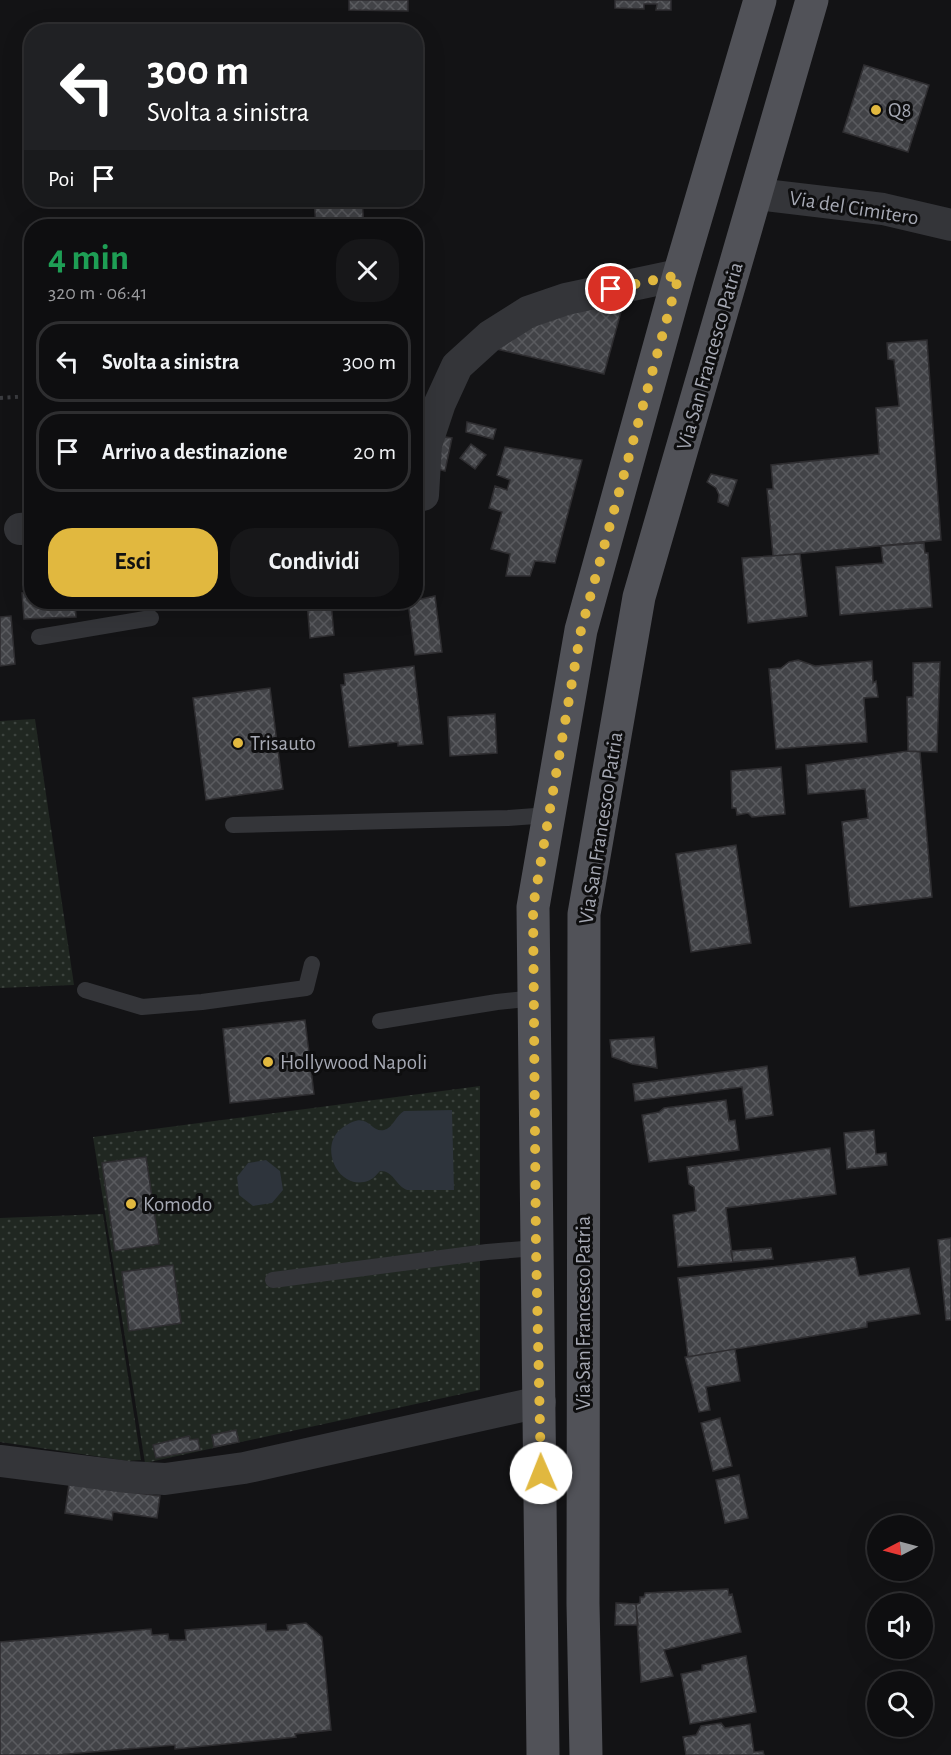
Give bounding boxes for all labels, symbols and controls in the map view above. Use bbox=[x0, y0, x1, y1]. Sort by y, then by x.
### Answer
icon: left bbox=[48, 48, 126, 126]
text: 300 m bbox=[147, 50, 249, 92]
text: Svolta a sinistra bbox=[147, 99, 309, 126]
place label: Q8 bbox=[888, 100, 911, 121]
marker: Q8 bbox=[869, 103, 883, 117]
icon: arrive bbox=[87, 162, 120, 195]
text: Poi bbox=[48, 168, 75, 190]
street label: Via del Cimitero bbox=[788, 187, 920, 229]
button: close bbox=[336, 239, 399, 302]
text: 4 min bbox=[48, 240, 129, 276]
street label: Via San Francesco Patria bbox=[673, 259, 747, 452]
pin bbox=[585, 263, 636, 314]
icon: arrive bbox=[594, 272, 627, 305]
text: 320 m · 06:41 bbox=[48, 283, 147, 303]
icon: left bbox=[51, 345, 84, 378]
text: Svolta a sinistra bbox=[102, 351, 239, 373]
text: 300 m bbox=[342, 351, 396, 373]
icon: arrive bbox=[51, 435, 84, 468]
text: Arrivo a destinazione bbox=[102, 441, 287, 463]
text: 20 m bbox=[353, 441, 396, 463]
button: Esci bbox=[48, 528, 218, 597]
button: Condividi bbox=[230, 528, 399, 597]
street label: Via San Francesco Patria bbox=[575, 730, 627, 926]
place label: Trisauto bbox=[250, 733, 316, 754]
marker: Trisauto bbox=[231, 736, 245, 750]
place label: Hollywood Napoli bbox=[280, 1052, 427, 1073]
marker: Hollywood Napoli bbox=[261, 1055, 275, 1069]
place label: Komodo bbox=[143, 1194, 212, 1215]
marker: Komodo bbox=[124, 1197, 138, 1211]
street label: Via San Francesco Patria bbox=[573, 1216, 594, 1410]
position arrow bbox=[509, 1441, 573, 1505]
north arrow bbox=[867, 1515, 933, 1581]
map controls bbox=[867, 1515, 933, 1737]
button: sound bbox=[867, 1593, 933, 1659]
button: search bbox=[867, 1671, 933, 1737]

